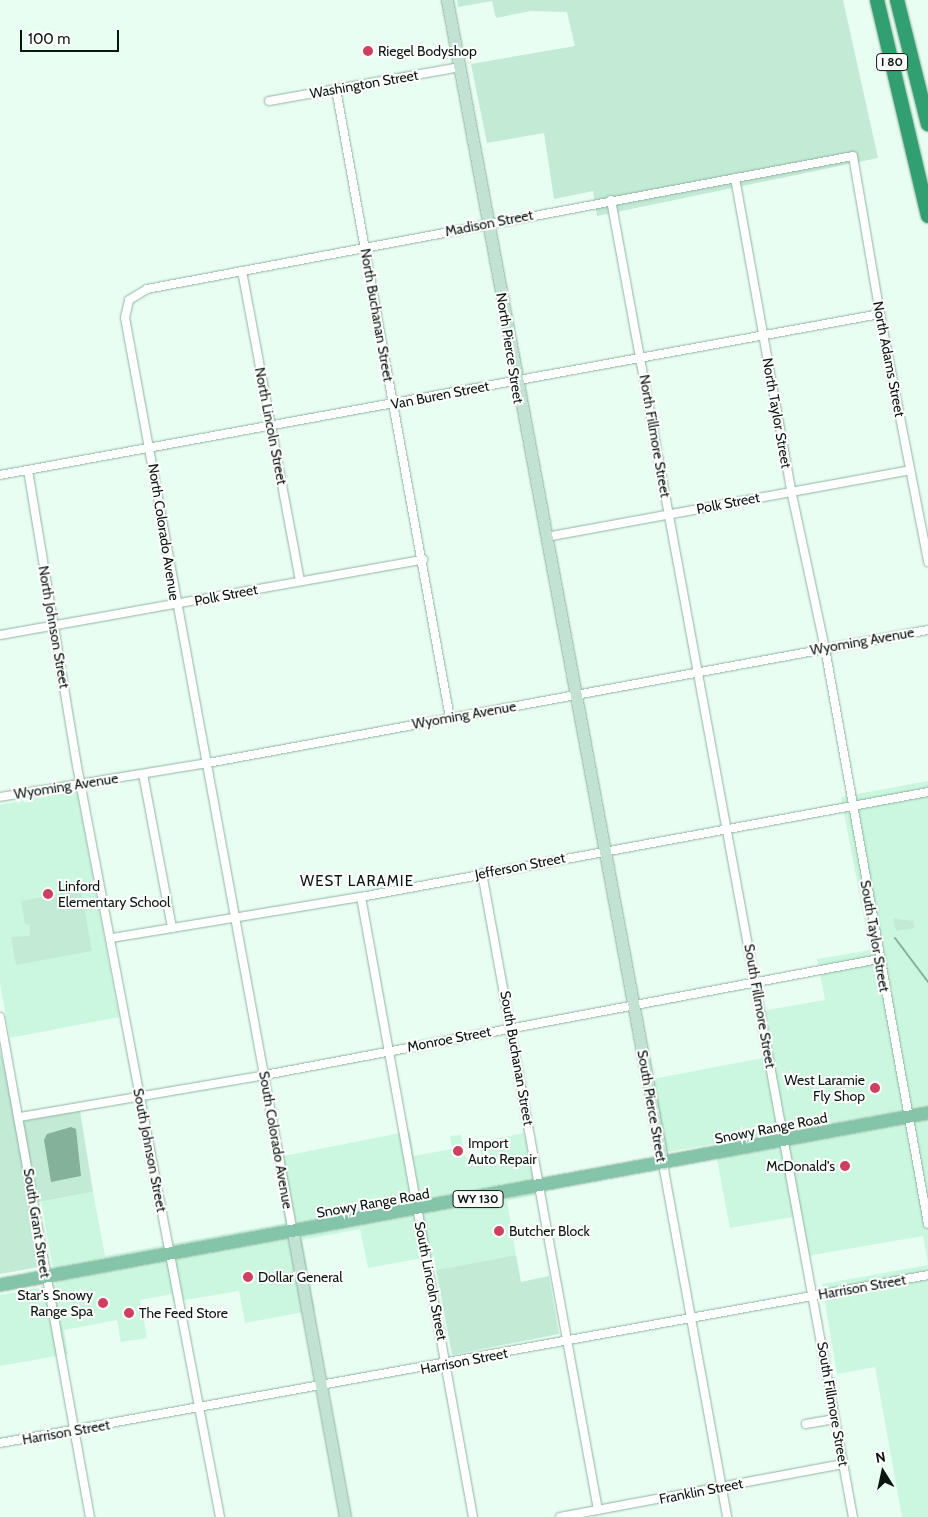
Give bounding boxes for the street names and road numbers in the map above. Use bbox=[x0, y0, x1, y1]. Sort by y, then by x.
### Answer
road number: I 80 bbox=[876, 52, 908, 72]
street label: Washington Street bbox=[308, 66, 420, 102]
street label: Madison Street bbox=[444, 206, 534, 240]
street label: North Buchanan Street bbox=[357, 247, 397, 383]
street label: North Pierce Street bbox=[493, 291, 527, 405]
street label: North Adams Street bbox=[870, 300, 908, 418]
street label: North Taylor Street bbox=[759, 356, 795, 470]
street label: North Lincoln Street bbox=[251, 366, 291, 486]
street label: North Fillmore Street bbox=[636, 373, 674, 499]
street label: Van Buren Street bbox=[389, 377, 491, 413]
street label: North Colorado Avenue bbox=[145, 462, 183, 602]
street label: Polk Street bbox=[695, 489, 761, 517]
street label: North Johnson Street bbox=[35, 564, 73, 690]
street label: Polk Street bbox=[193, 581, 259, 609]
street label: Wyoming Avenue bbox=[809, 624, 915, 658]
street label: Wyoming Avenue bbox=[411, 698, 517, 732]
street label: Wyoming Avenue bbox=[13, 769, 119, 803]
street label: Jefferson Street bbox=[473, 849, 567, 883]
street label: South Taylor Street bbox=[857, 879, 893, 993]
street label: South Fillmore Street bbox=[741, 943, 779, 1069]
street label: South Buchanan Street bbox=[497, 989, 537, 1127]
street label: Monroe Street bbox=[406, 1023, 492, 1055]
street label: South Pierce Street bbox=[634, 1049, 670, 1163]
street label: South Colorado Avenue bbox=[256, 1070, 296, 1210]
street label: South Johnson Street bbox=[130, 1087, 170, 1213]
street label: Snowy Range Road bbox=[713, 1109, 829, 1147]
street label: South Grant Street bbox=[20, 1167, 54, 1279]
street label: Snowy Range Road bbox=[315, 1185, 431, 1221]
road number: WY 130 bbox=[452, 1190, 504, 1208]
street label: South Lincoln Street bbox=[411, 1220, 451, 1342]
street label: Harrison Street bbox=[817, 1271, 907, 1303]
street label: South Fillmore Street bbox=[814, 1341, 852, 1467]
street label: Harrison Street bbox=[419, 1344, 509, 1378]
street label: Harrison Street bbox=[21, 1416, 111, 1448]
street label: Franklin Street bbox=[658, 1475, 744, 1507]

